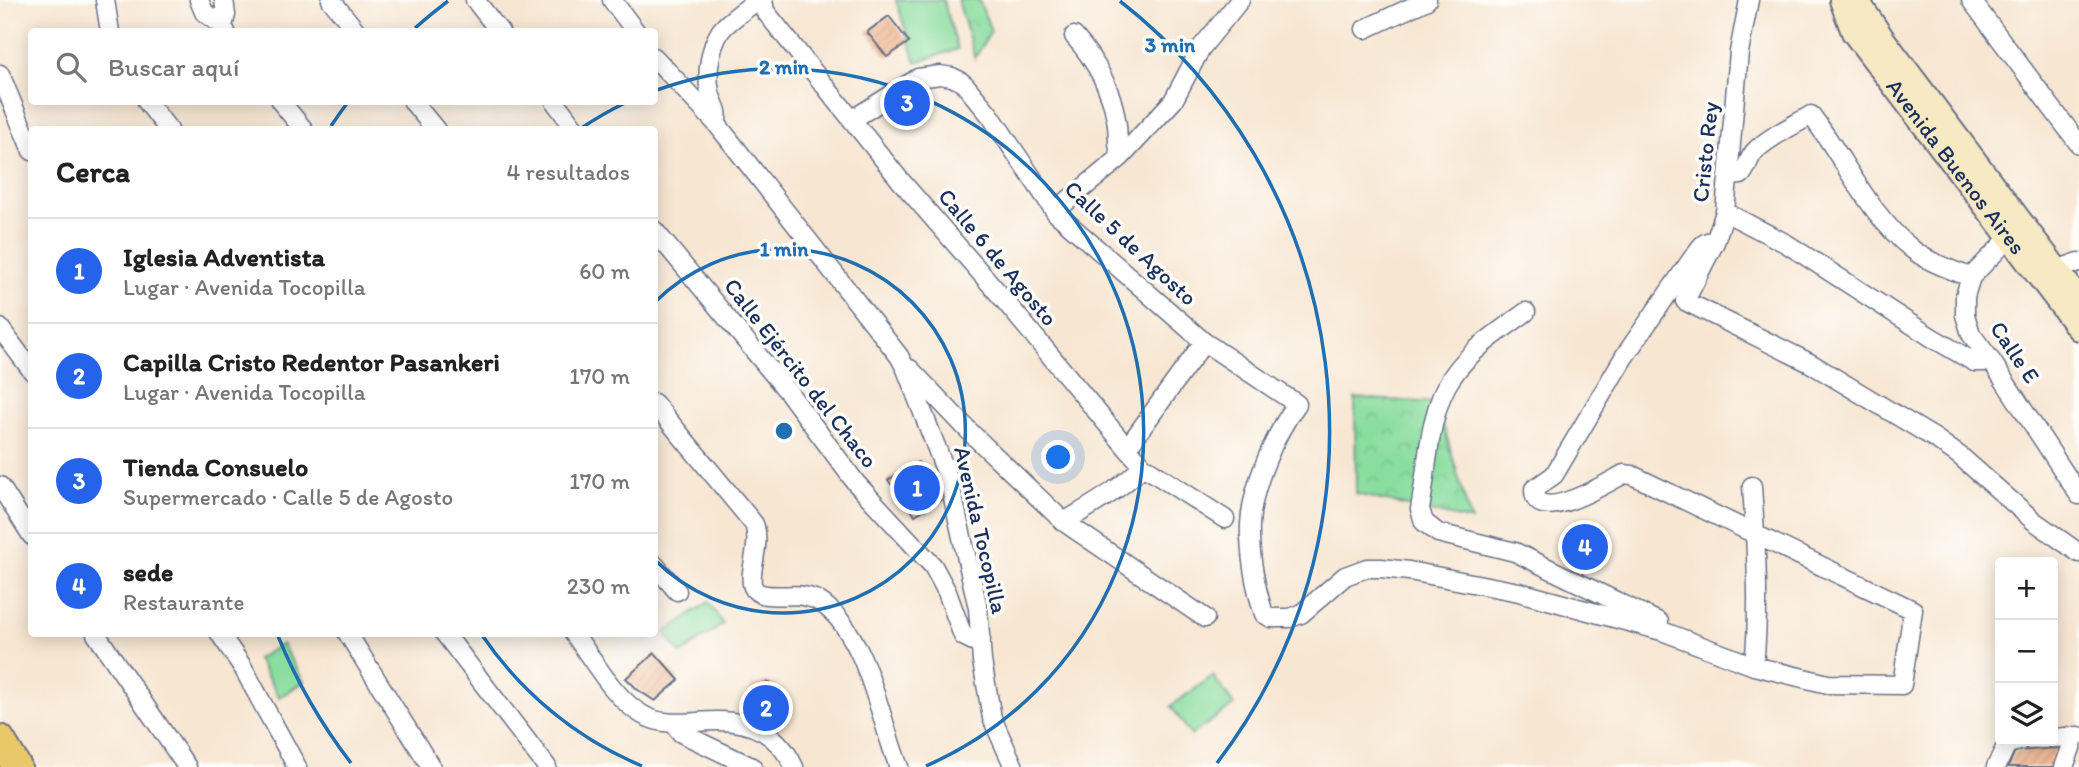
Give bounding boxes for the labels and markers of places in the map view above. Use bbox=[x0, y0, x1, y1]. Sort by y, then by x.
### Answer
pin: 3 bbox=[884, 77, 930, 129]
centre of rings bbox=[772, 419, 796, 443]
pin: 1 bbox=[894, 462, 940, 514]
pin: 4 bbox=[1562, 521, 1608, 573]
pin: 2 bbox=[743, 682, 789, 734]

